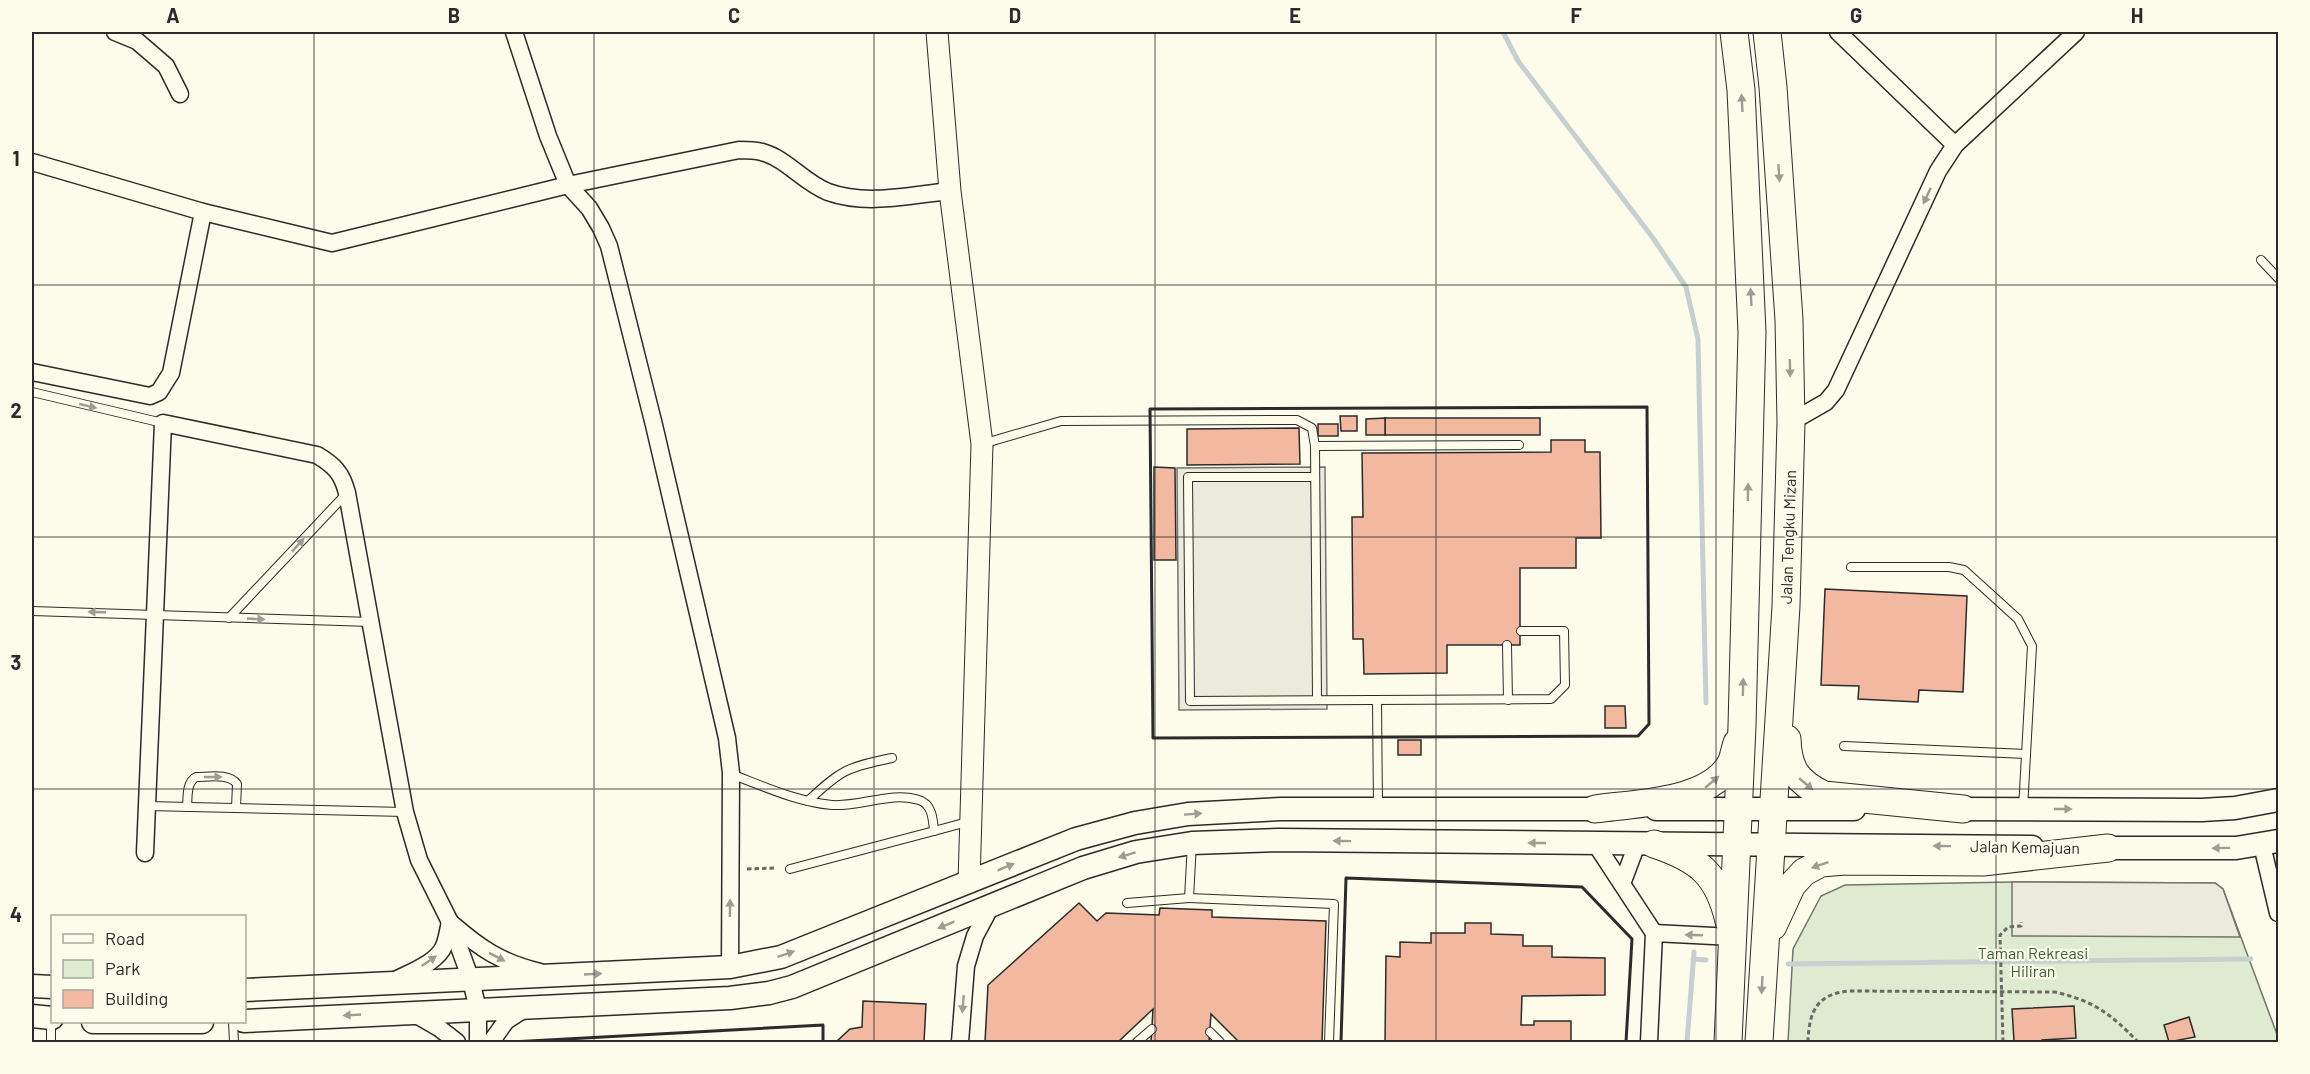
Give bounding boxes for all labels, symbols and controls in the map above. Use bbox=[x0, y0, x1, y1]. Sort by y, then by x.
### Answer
text: A bbox=[166, 3, 180, 27]
text: B bbox=[448, 3, 460, 27]
text: C bbox=[728, 3, 740, 27]
text: D bbox=[1009, 3, 1021, 27]
text: E bbox=[1289, 3, 1301, 27]
text: F bbox=[1570, 3, 1582, 27]
text: G bbox=[1850, 3, 1862, 27]
text: H bbox=[2131, 3, 2143, 27]
one-way arrow bbox=[1737, 93, 1746, 112]
text: 1 bbox=[12, 146, 20, 170]
one-way arrow bbox=[1774, 164, 1784, 183]
one-way arrow bbox=[1921, 187, 1931, 205]
one-way arrow bbox=[1746, 288, 1755, 307]
one-way arrow bbox=[1785, 359, 1795, 378]
text: 2 bbox=[10, 398, 22, 422]
one-way arrow bbox=[79, 401, 98, 411]
street label: Jalan Tengku Mizan bbox=[1776, 470, 1799, 604]
one-way arrow bbox=[1743, 483, 1753, 502]
one-way arrow bbox=[291, 537, 305, 552]
one-way arrow bbox=[87, 608, 106, 617]
one-way arrow bbox=[246, 614, 265, 624]
text: 3 bbox=[11, 650, 21, 674]
one-way arrow bbox=[1738, 678, 1748, 697]
one-way arrow bbox=[204, 772, 223, 782]
one-way arrow bbox=[1704, 776, 1719, 789]
one-way arrow bbox=[1798, 777, 1814, 790]
one-way arrow bbox=[2054, 804, 2073, 814]
one-way arrow bbox=[1184, 810, 1203, 819]
one-way arrow bbox=[1332, 836, 1351, 846]
street label: Jalan Kemajuan bbox=[1970, 836, 2080, 857]
one-way arrow bbox=[1527, 838, 1546, 848]
one-way arrow bbox=[1932, 841, 1951, 850]
one-way arrow bbox=[2211, 843, 2230, 853]
one-way arrow bbox=[1118, 851, 1136, 860]
one-way arrow bbox=[1811, 861, 1829, 871]
one-way arrow bbox=[997, 862, 1015, 871]
one-way arrow bbox=[725, 899, 735, 918]
text: 4 bbox=[10, 902, 22, 926]
legend bbox=[51, 915, 246, 1023]
one-way arrow bbox=[936, 921, 954, 931]
text: Road bbox=[105, 927, 145, 949]
one-way arrow bbox=[1684, 931, 1703, 940]
park label: Taman Rekreasi Hiliran bbox=[1978, 943, 2088, 980]
one-way arrow bbox=[777, 949, 795, 959]
one-way arrow bbox=[488, 952, 505, 962]
one-way arrow bbox=[420, 955, 437, 966]
text: Park bbox=[105, 957, 140, 979]
one-way arrow bbox=[583, 969, 602, 979]
one-way arrow bbox=[1758, 976, 1767, 995]
text: Building bbox=[105, 987, 168, 1009]
one-way arrow bbox=[958, 995, 968, 1014]
one-way arrow bbox=[343, 1011, 362, 1020]

